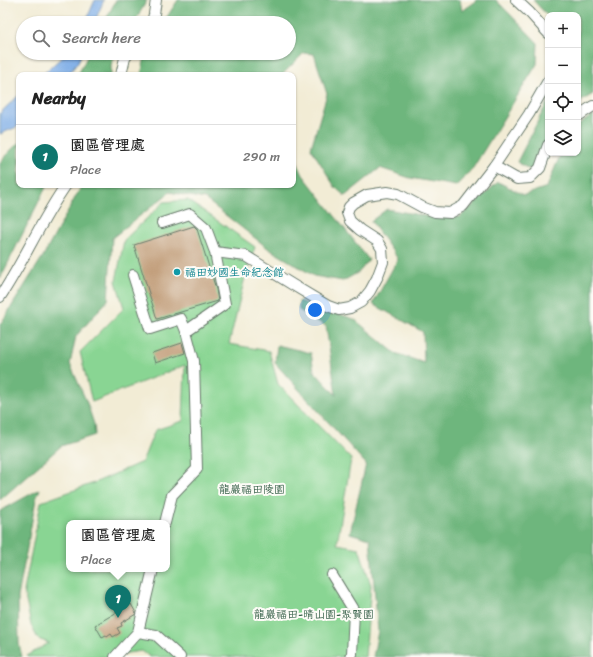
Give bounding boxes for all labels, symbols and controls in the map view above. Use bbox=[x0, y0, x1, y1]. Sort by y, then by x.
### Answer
map controls bbox=[545, 12, 581, 156]
button: + bbox=[545, 12, 581, 48]
search box bbox=[16, 16, 296, 60]
text: Search here bbox=[62, 25, 141, 51]
icon: search bbox=[30, 27, 52, 49]
button: − bbox=[545, 48, 581, 84]
text: Nearby bbox=[32, 83, 86, 113]
button: locate bbox=[545, 84, 581, 120]
button: layers bbox=[545, 120, 581, 156]
text: 園區管理處 bbox=[70, 132, 145, 158]
text: 1 bbox=[42, 145, 48, 168]
text: 290 m bbox=[243, 145, 280, 168]
text: Place bbox=[70, 158, 101, 181]
place label: 福田妙國生命紀念館 bbox=[185, 263, 284, 282]
marker: 福田妙國生命紀念館 bbox=[172, 267, 182, 277]
your location bbox=[305, 300, 325, 320]
park label: 龍巖福田陵園 bbox=[219, 480, 285, 499]
popup bbox=[66, 520, 170, 572]
text: 園區管理處 bbox=[80, 522, 156, 548]
text: Place bbox=[80, 548, 112, 571]
pin: 1 bbox=[105, 585, 131, 618]
park label: 龍巖福田-晴山園-聚賢園 bbox=[254, 605, 374, 624]

